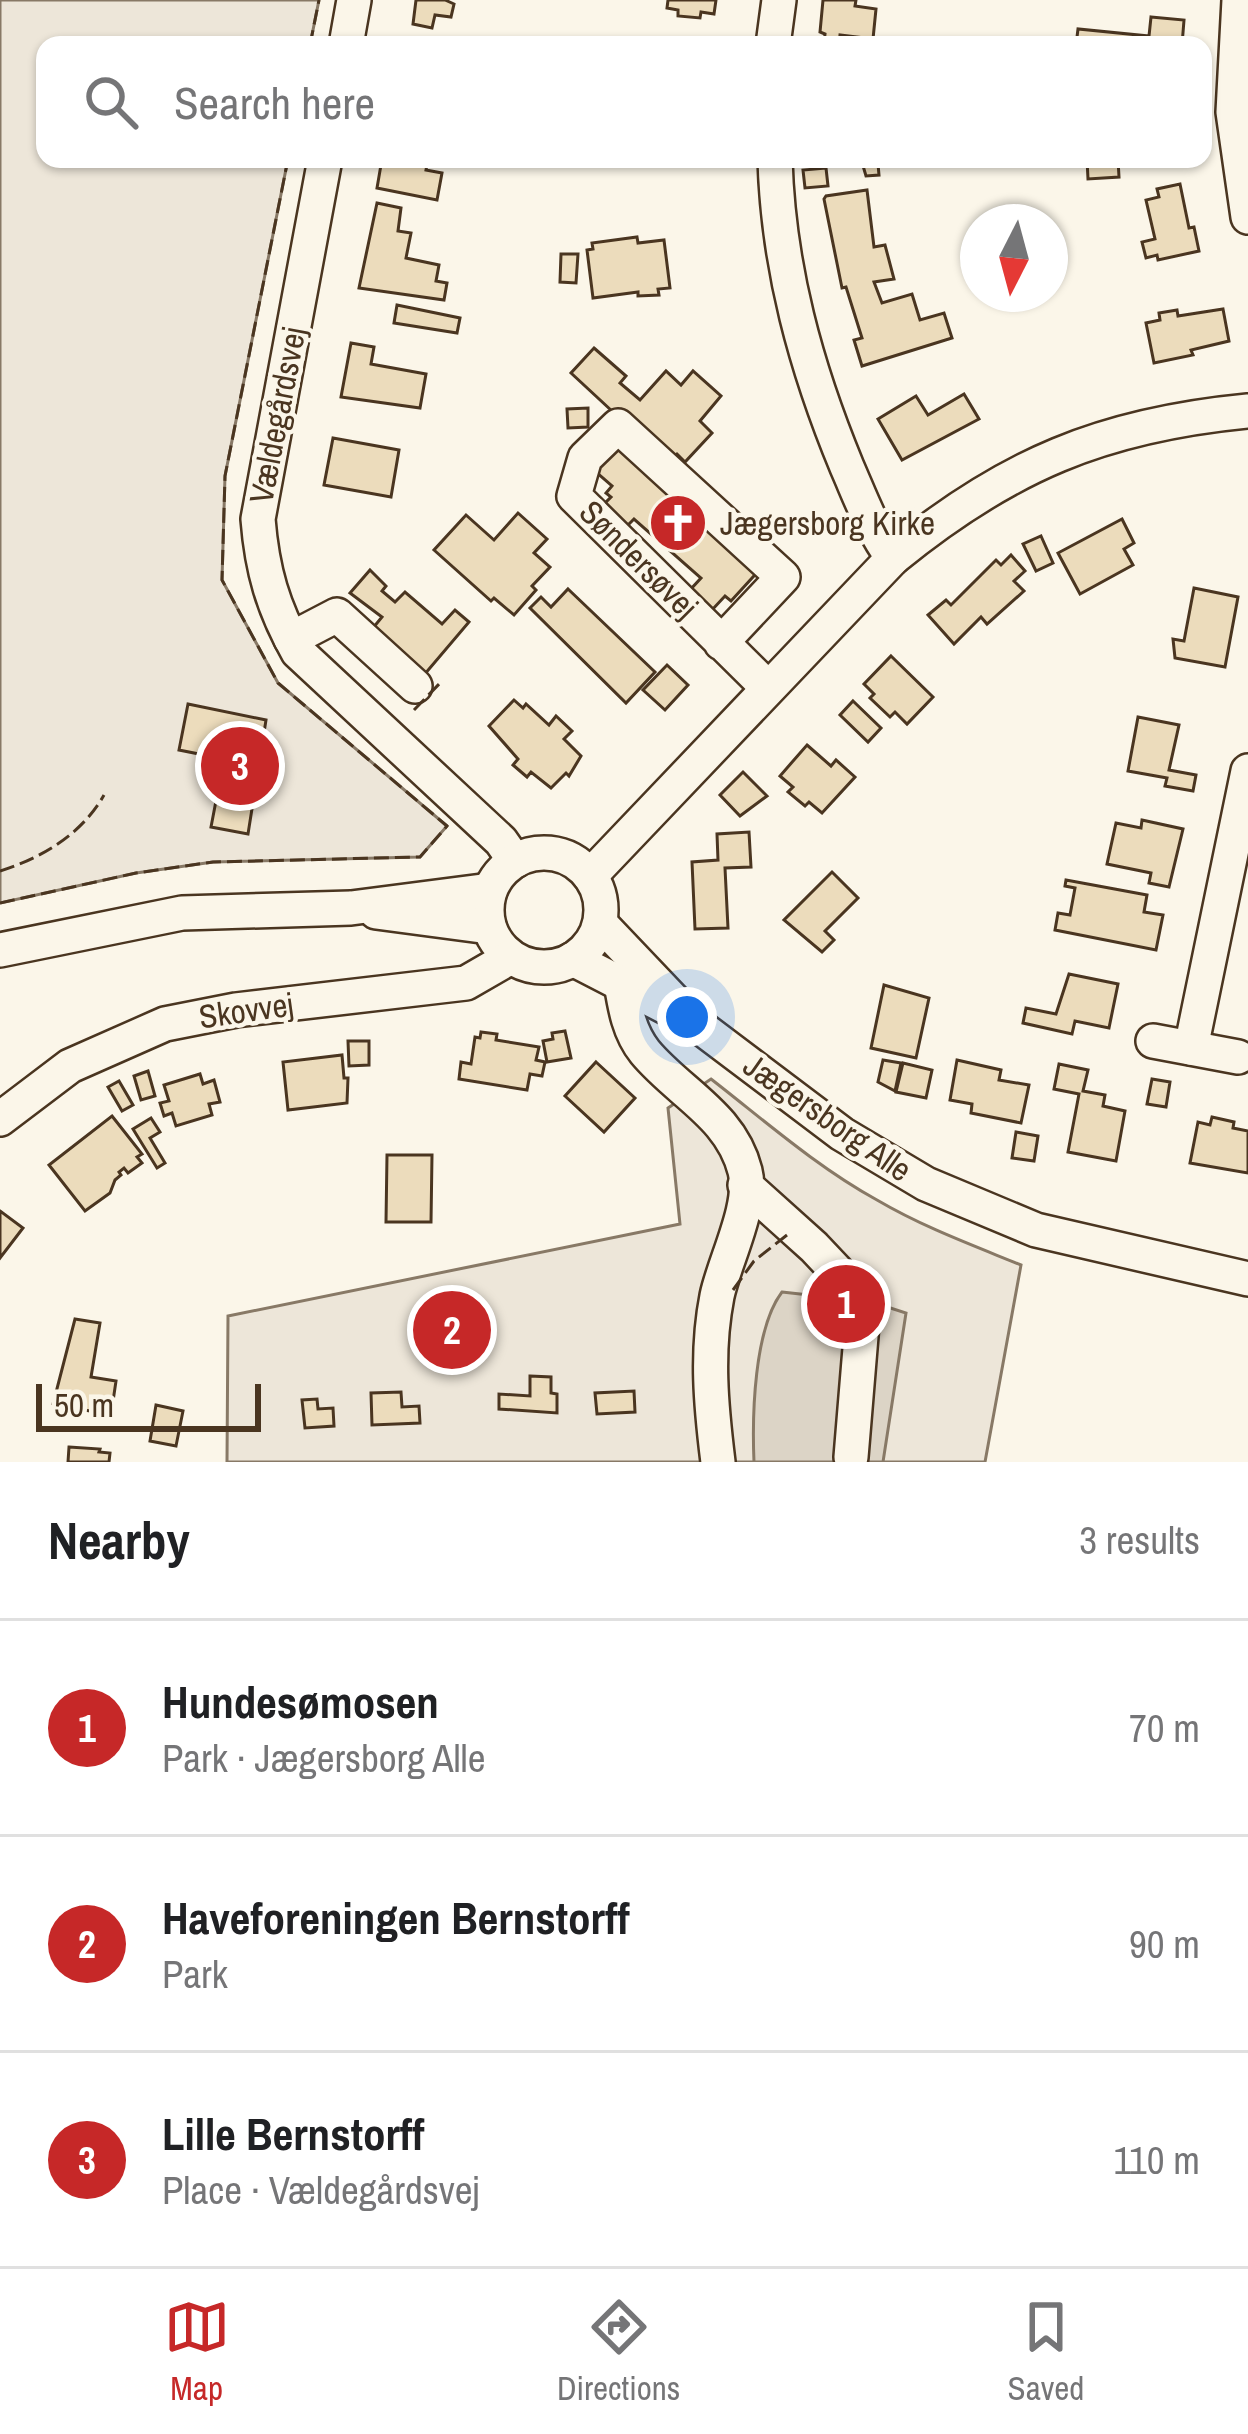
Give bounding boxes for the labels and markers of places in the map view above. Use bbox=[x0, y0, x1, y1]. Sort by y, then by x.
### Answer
church icon: Jægersborg Kirke bbox=[647, 492, 709, 554]
place label: Jægersborg Kirke bbox=[720, 501, 935, 545]
pin: 3 bbox=[201, 721, 279, 811]
pin: 1 bbox=[807, 1259, 885, 1349]
pin: 2 bbox=[413, 1285, 491, 1375]

